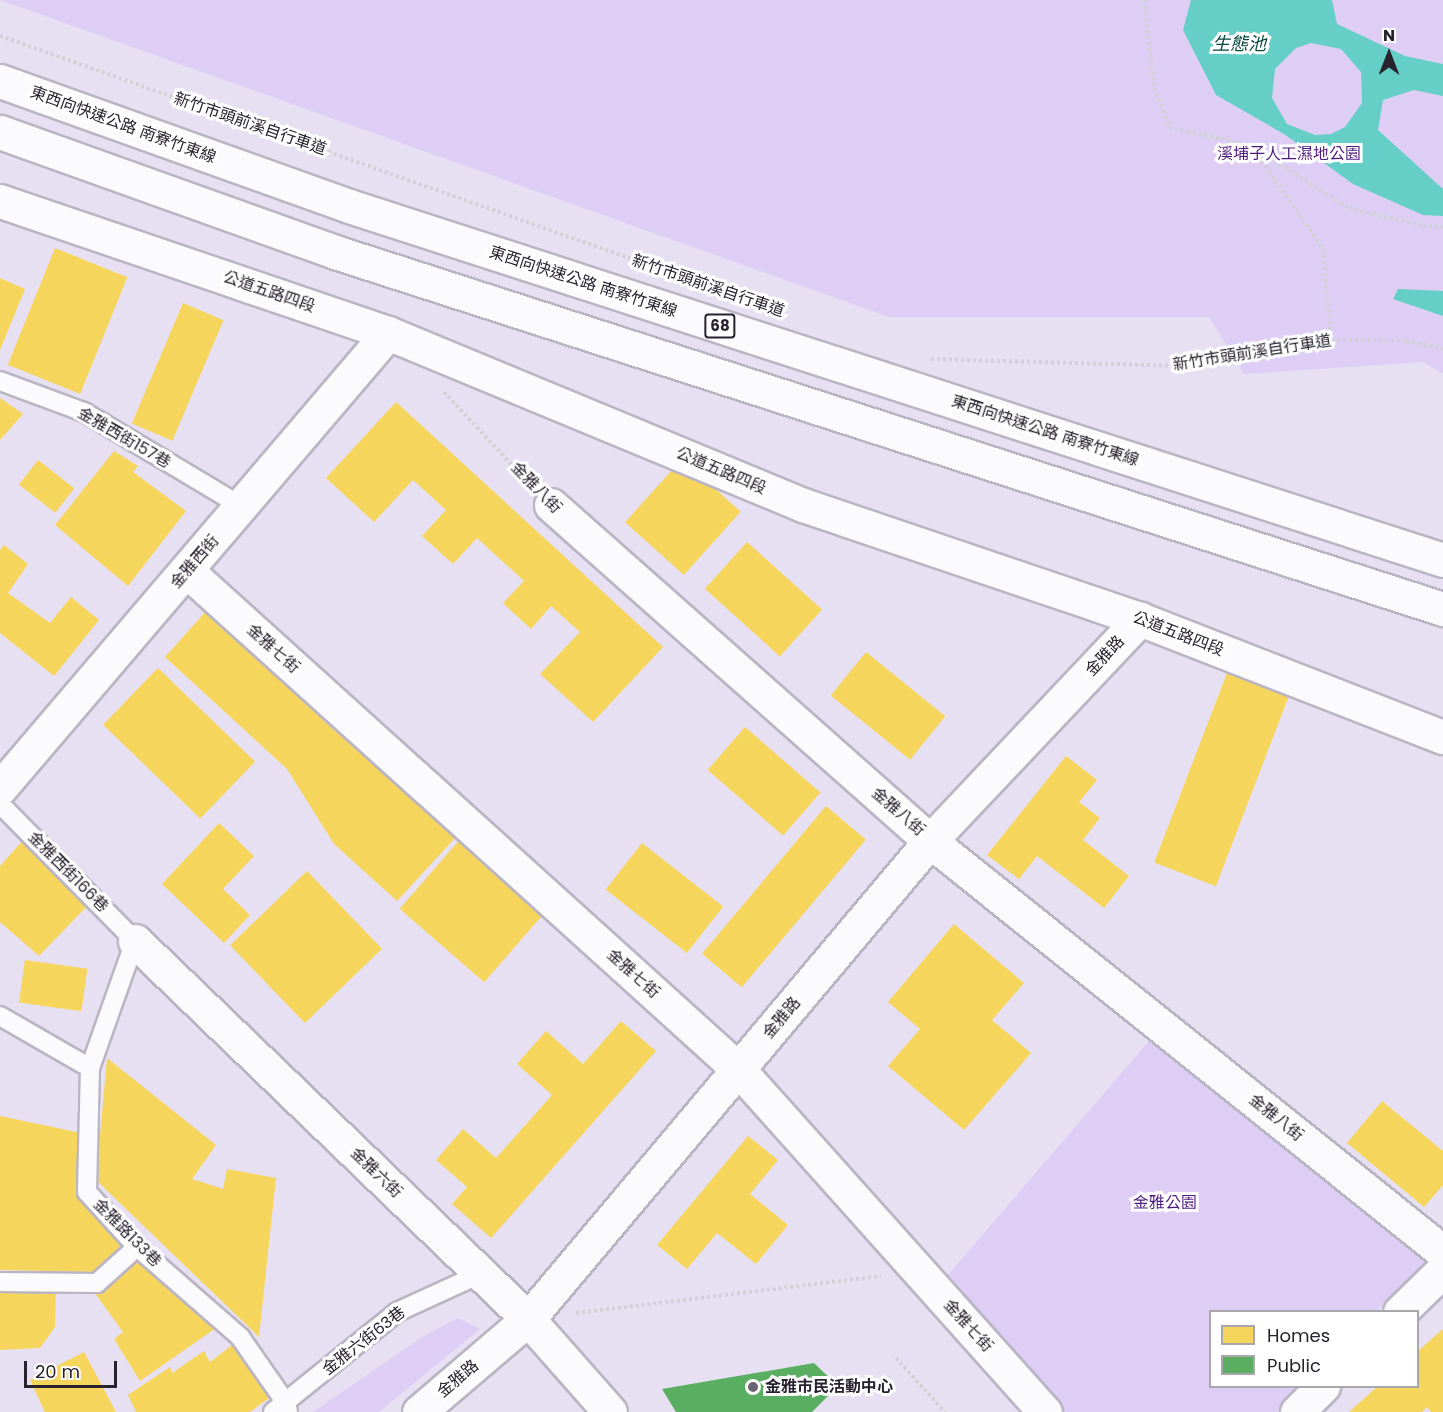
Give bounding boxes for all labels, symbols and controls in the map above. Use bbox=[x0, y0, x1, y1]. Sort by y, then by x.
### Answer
north arrow bbox=[1359, 24, 1419, 84]
text: N bbox=[1383, 24, 1395, 47]
water label: 生態池 bbox=[1212, 33, 1266, 55]
street label: 東西向快速公路 南寮竹東線 bbox=[27, 82, 219, 168]
street label: 新竹市頭前溪自行車道 bbox=[171, 89, 329, 159]
park label: 溪埔子人工濕地公園 bbox=[1217, 144, 1361, 164]
street label: 東西向快速公路 南寮竹東線 bbox=[487, 243, 679, 321]
street label: 新竹市頭前溪自行車道 bbox=[629, 251, 787, 321]
street label: 公道五路四段 bbox=[220, 267, 318, 317]
road number: 68 bbox=[704, 314, 736, 338]
street label: 新竹市頭前溪自行車道 bbox=[1171, 331, 1333, 375]
street label: 東西向快速公路 南寮竹東線 bbox=[949, 392, 1141, 470]
street label: 金雅西街157巷 bbox=[74, 404, 174, 472]
street label: 公道五路四段 bbox=[673, 443, 769, 499]
street label: 金雅八街 bbox=[507, 458, 565, 518]
street label: 金雅西街 bbox=[167, 532, 223, 592]
street label: 公道五路四段 bbox=[1130, 608, 1226, 660]
street label: 金雅七街 bbox=[243, 620, 303, 678]
street label: 金雅路 bbox=[1082, 632, 1128, 680]
street label: 金雅八街 bbox=[868, 784, 928, 840]
street label: 金雅西街166巷 bbox=[24, 828, 112, 916]
street label: 金雅七街 bbox=[603, 945, 663, 1003]
street label: 金雅路 bbox=[759, 993, 805, 1043]
street label: 金雅八街 bbox=[1245, 1090, 1307, 1146]
street label: 金雅六街 bbox=[346, 1144, 406, 1202]
park label: 金雅公園 bbox=[1133, 1193, 1197, 1213]
street label: 金雅路133巷 bbox=[89, 1195, 165, 1271]
street label: 金雅七街 bbox=[939, 1296, 997, 1356]
street label: 金雅六街63巷 bbox=[319, 1303, 409, 1379]
legend bbox=[1209, 1310, 1419, 1388]
text: Homes bbox=[1267, 1323, 1330, 1348]
scale bar bbox=[27, 1349, 120, 1387]
text: Public bbox=[1267, 1353, 1321, 1378]
street label: 金雅路 bbox=[433, 1356, 483, 1402]
text: 20 m bbox=[35, 1359, 80, 1384]
place label: 金雅市民活動中心 bbox=[765, 1377, 893, 1397]
marker: 金雅市民活動中心 bbox=[746, 1380, 760, 1394]

